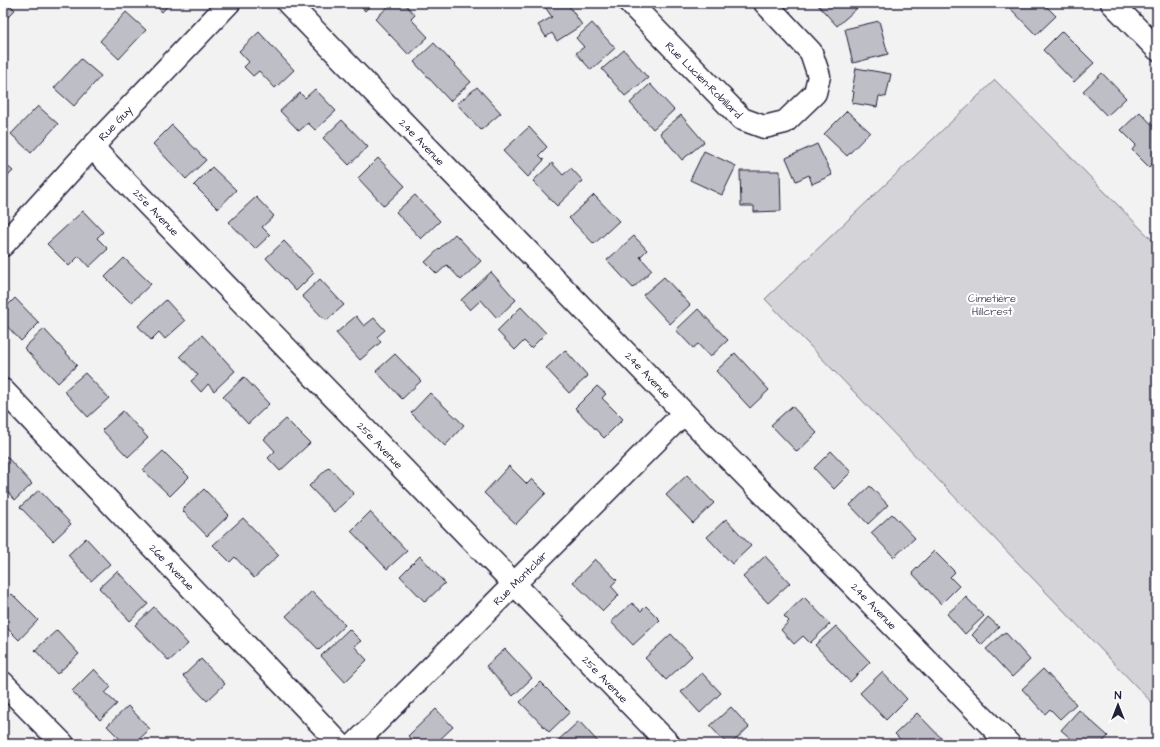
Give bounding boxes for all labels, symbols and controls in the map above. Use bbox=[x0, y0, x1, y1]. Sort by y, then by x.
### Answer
street label: Rue Lucien-Robillard bbox=[662, 39, 746, 122]
street label: Rue Guy bbox=[95, 102, 136, 145]
street label: 24e Avenue bbox=[395, 116, 448, 169]
street label: 25e Avenue bbox=[129, 185, 182, 239]
park label: Cimetière Hillcrest bbox=[968, 291, 1016, 319]
street label: 24e Avenue bbox=[621, 349, 674, 402]
street label: 25e Avenue bbox=[353, 418, 406, 472]
street label: 26e Avenue bbox=[146, 541, 198, 594]
street label: Rue Montclair bbox=[490, 548, 551, 609]
street label: 24e Avenue bbox=[847, 580, 900, 633]
street label: 25e Avenue bbox=[578, 652, 631, 706]
north arrow bbox=[1098, 685, 1138, 725]
text: N bbox=[1115, 688, 1122, 703]

